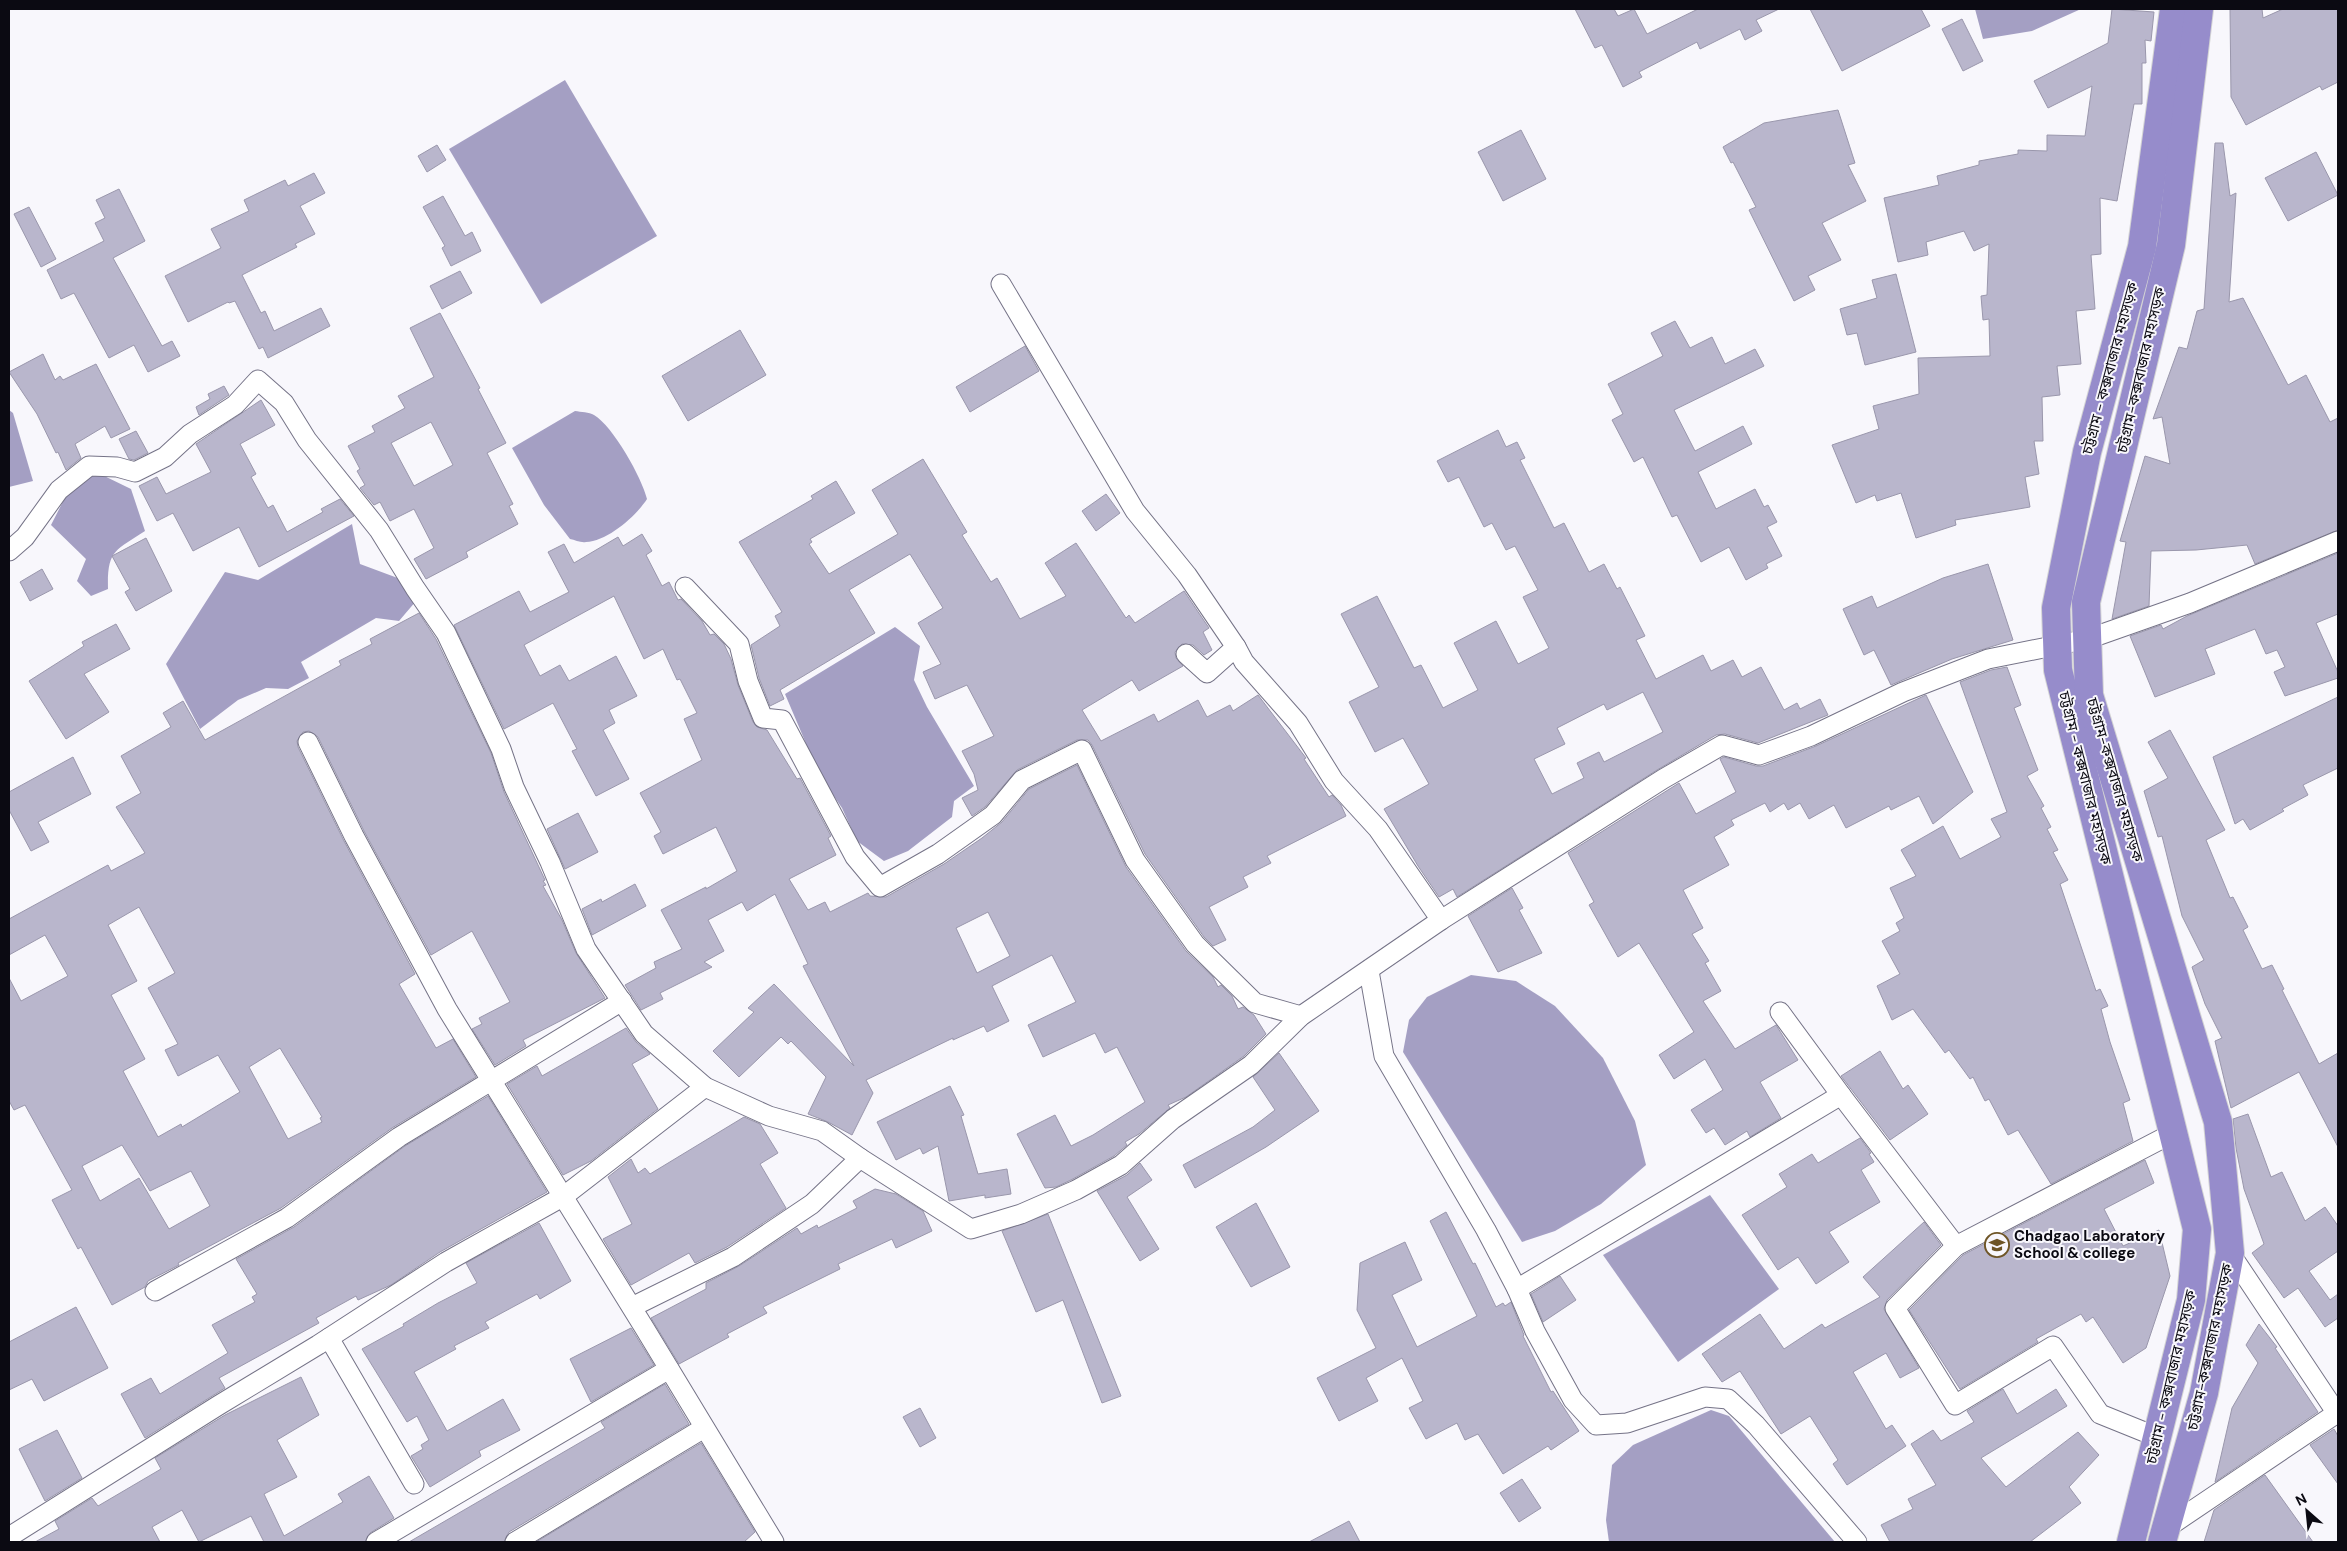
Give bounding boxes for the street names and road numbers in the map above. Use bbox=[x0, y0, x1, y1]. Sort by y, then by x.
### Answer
street label: চট্টগ্রাম - কক্সবাজার মহাসড়ক bbox=[2077, 279, 2143, 457]
street label: চট্টগ্রাম-কক্সবাজার মহাসড়ক bbox=[2112, 284, 2170, 456]
street label: চট্টগ্রাম - কক্সবাজার মহাসড়ক bbox=[2054, 688, 2116, 868]
street label: চট্টগ্রাম-কক্সবাজার মহাসড়ক bbox=[2082, 695, 2148, 865]
street label: চট্টগ্রাম-কক্সবাজার মহাসড়ক bbox=[2182, 1261, 2238, 1433]
street label: চট্টগ্রাম - কক্সবাজার মহাসড়ক bbox=[2141, 1287, 2201, 1467]

